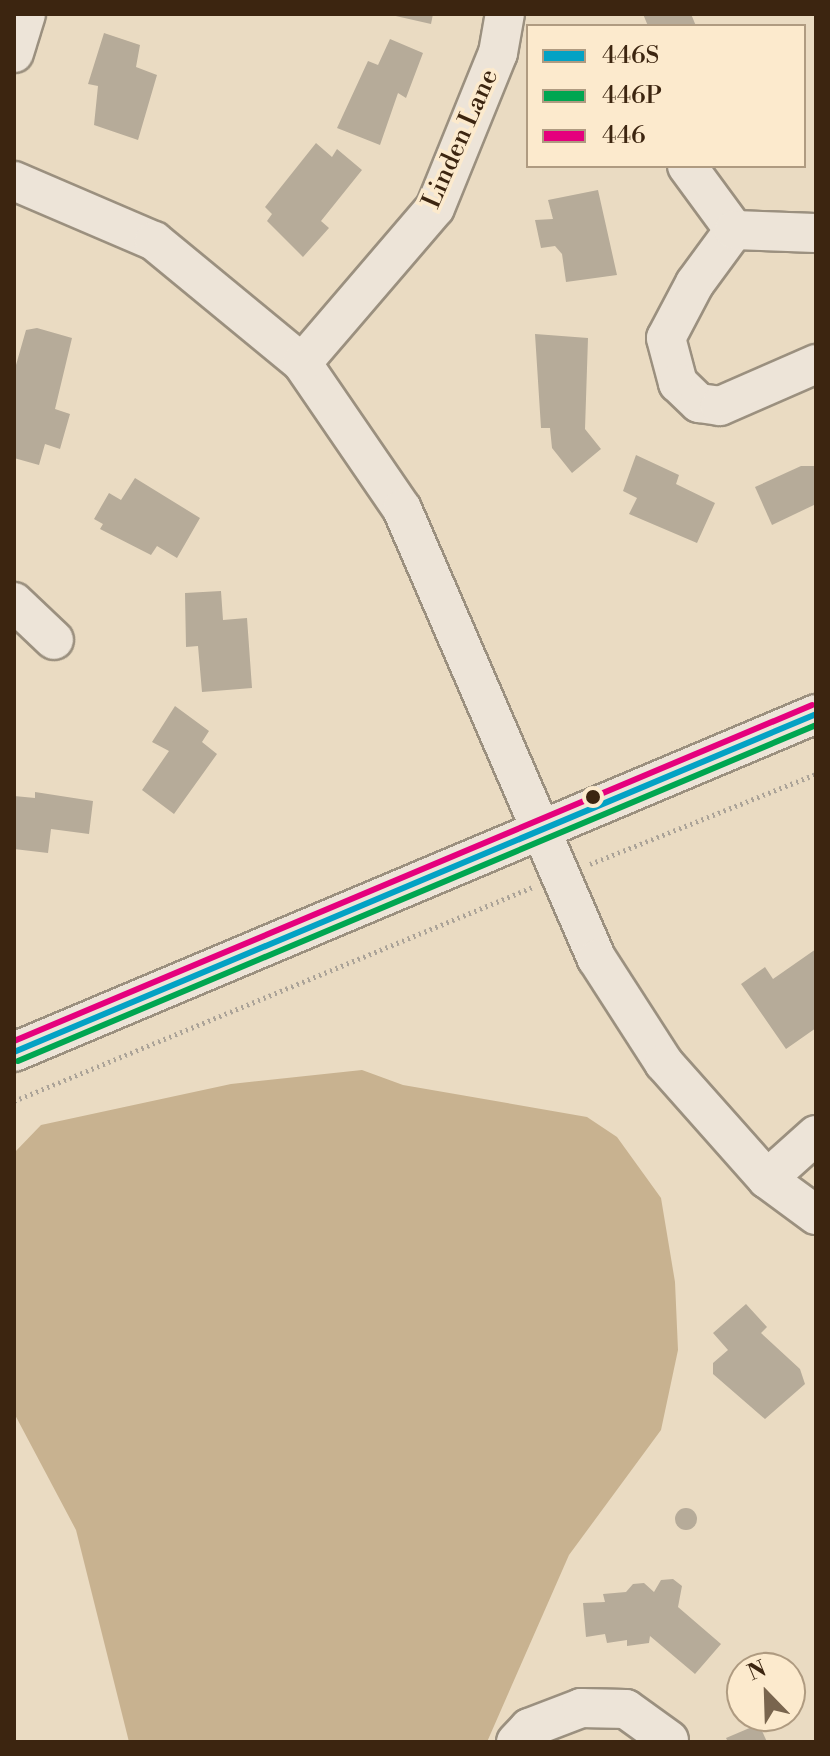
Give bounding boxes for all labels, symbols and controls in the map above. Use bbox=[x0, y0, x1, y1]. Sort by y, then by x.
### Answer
legend bbox=[526, 24, 806, 168]
text: 446S bbox=[602, 41, 659, 71]
street label: Linden Lane bbox=[416, 65, 506, 213]
text: 446P bbox=[602, 81, 662, 111]
text: 446 bbox=[602, 121, 646, 151]
unlabelled marker bbox=[585, 789, 601, 805]
north arrow bbox=[726, 1652, 806, 1732]
text: N bbox=[744, 1655, 770, 1687]

